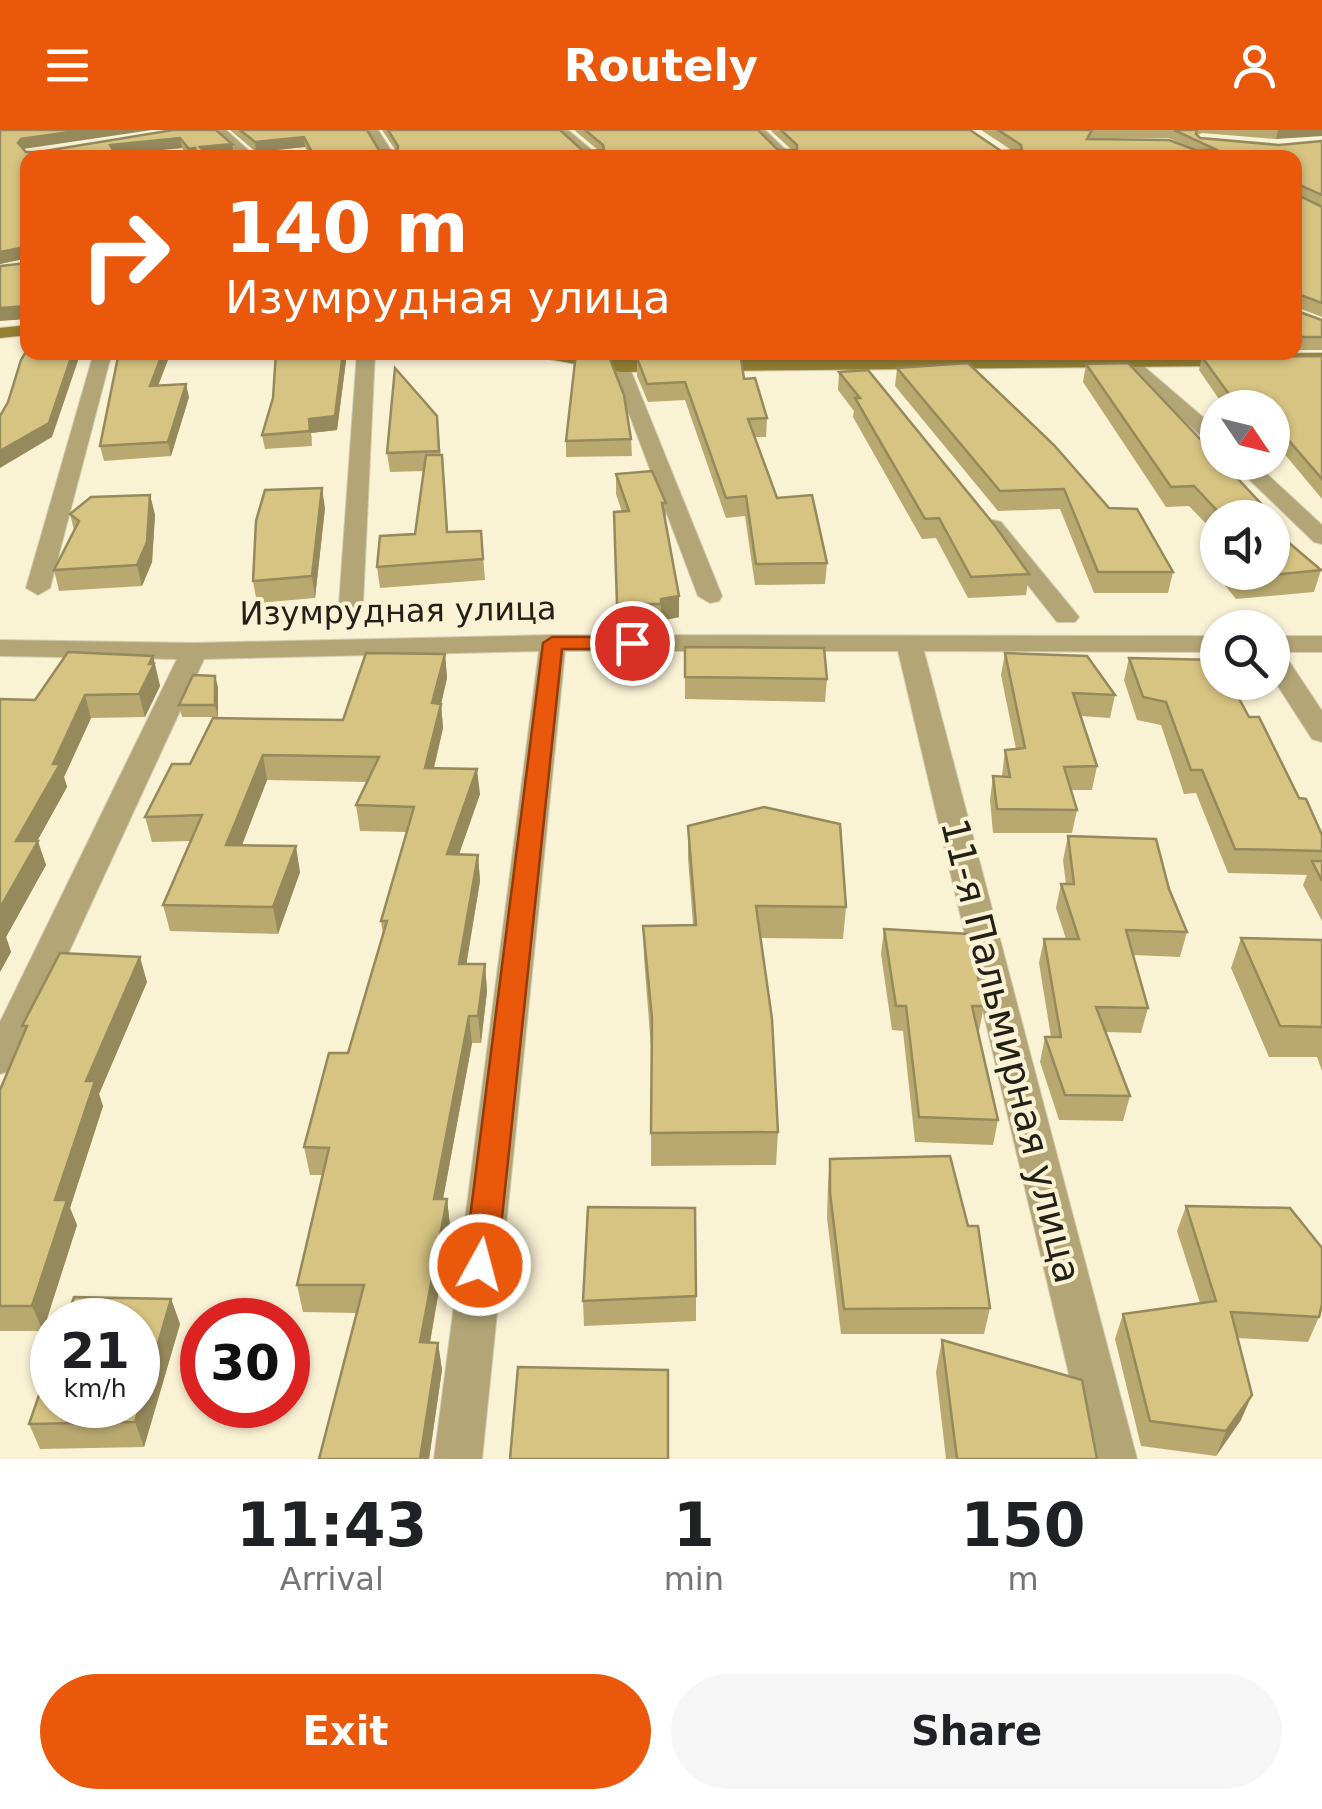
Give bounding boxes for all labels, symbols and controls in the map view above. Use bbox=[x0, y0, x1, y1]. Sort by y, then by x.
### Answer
icon: menu bbox=[40, 38, 95, 93]
icon: person bbox=[1227, 38, 1282, 93]
text: Routely bbox=[564, 39, 758, 92]
text: 140 m bbox=[225, 187, 468, 269]
icon: right bbox=[60, 190, 190, 320]
text: Изумрудная улица bbox=[225, 271, 671, 324]
north arrow bbox=[1200, 390, 1290, 480]
map controls bbox=[1200, 390, 1290, 700]
button: sound bbox=[1200, 500, 1290, 590]
street label: Изумрудная улица bbox=[239, 589, 557, 633]
pin bbox=[590, 601, 675, 686]
button: search bbox=[1200, 610, 1290, 700]
icon: arrive bbox=[605, 616, 660, 671]
street label: 11-я Пальмирная улица bbox=[932, 814, 1090, 1288]
position arrow bbox=[428, 1213, 532, 1317]
speed limit sign: 30 bbox=[180, 1298, 310, 1428]
text: 21 bbox=[60, 1322, 130, 1380]
text: km/h bbox=[63, 1374, 127, 1403]
text: 11:43 bbox=[236, 1490, 427, 1560]
text: 1 bbox=[673, 1490, 715, 1560]
text: 150 bbox=[960, 1490, 1086, 1560]
text: Arrival bbox=[280, 1560, 384, 1598]
text: min bbox=[664, 1560, 724, 1598]
text: m bbox=[1007, 1560, 1039, 1598]
button: Exit bbox=[40, 1674, 651, 1789]
button: Share bbox=[671, 1674, 1282, 1789]

